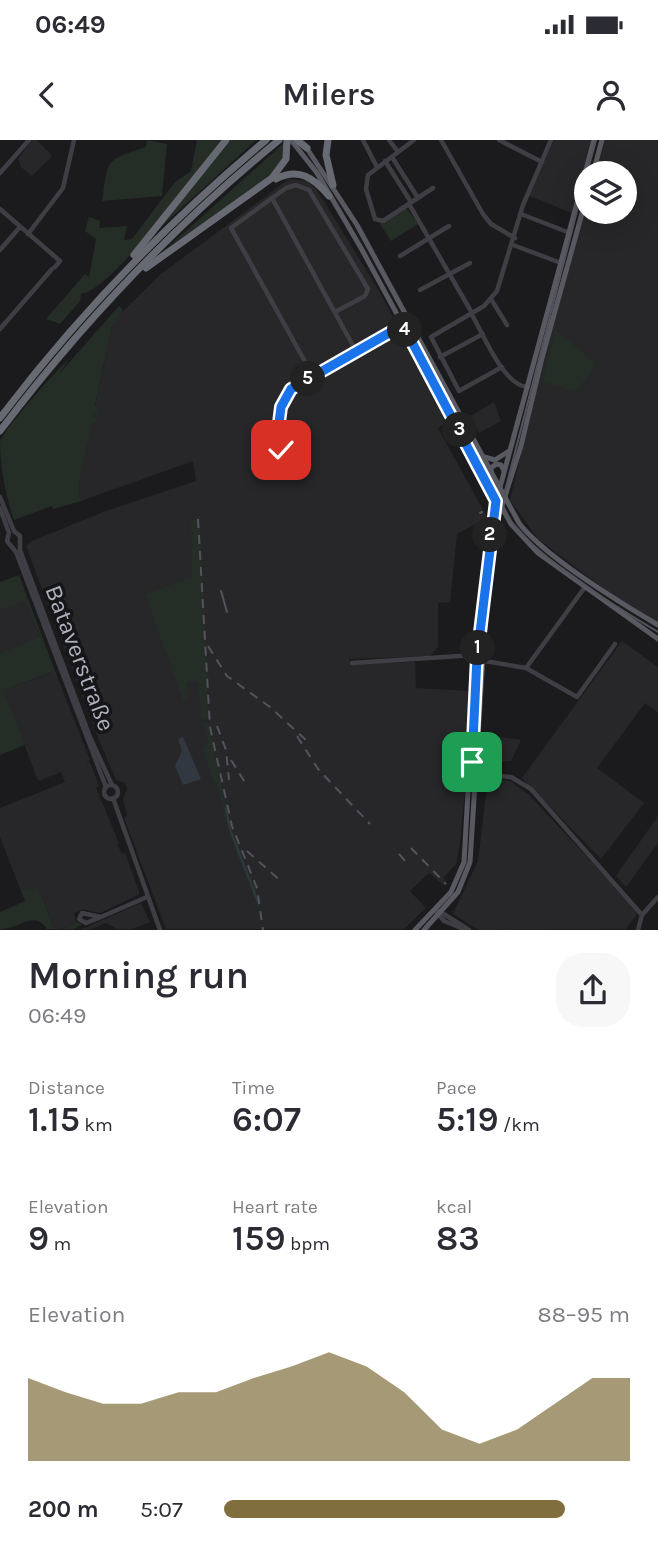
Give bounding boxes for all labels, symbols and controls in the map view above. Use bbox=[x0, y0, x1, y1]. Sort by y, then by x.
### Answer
text: 06:49 bbox=[35, 9, 106, 40]
icon: back bbox=[28, 76, 66, 114]
text: Milers bbox=[282, 76, 376, 113]
icon: person bbox=[592, 76, 630, 114]
map controls bbox=[574, 161, 637, 224]
button: layers bbox=[574, 161, 637, 224]
pin: 4 bbox=[388, 312, 422, 348]
text: 4 bbox=[399, 318, 410, 340]
pin: 5 bbox=[290, 362, 326, 396]
text: 5 bbox=[302, 367, 313, 389]
pin: 3 bbox=[442, 412, 477, 448]
text: 3 bbox=[454, 418, 465, 440]
pin bbox=[251, 420, 311, 480]
icon: check bbox=[262, 431, 300, 469]
pin: 2 bbox=[472, 518, 508, 552]
text: 2 bbox=[484, 523, 495, 545]
street label: Bataverstraße bbox=[39, 581, 121, 735]
pin: 1 bbox=[461, 630, 496, 666]
text: 1 bbox=[474, 636, 481, 658]
pin bbox=[442, 732, 502, 792]
icon: arrive bbox=[453, 743, 491, 781]
text: Morning run bbox=[28, 953, 249, 998]
button: share bbox=[556, 953, 630, 1027]
text: 06:49 bbox=[28, 1002, 86, 1029]
text: Distance bbox=[28, 1077, 105, 1099]
text: Time bbox=[232, 1077, 275, 1099]
text: Pace bbox=[436, 1077, 477, 1099]
text: 1.15 bbox=[28, 1099, 80, 1140]
text: 6:07 bbox=[232, 1099, 301, 1140]
text: 5:19 bbox=[436, 1099, 499, 1140]
text: km bbox=[80, 1114, 113, 1136]
text: /km bbox=[499, 1114, 540, 1136]
text: Elevation bbox=[28, 1196, 108, 1218]
text: Heart rate bbox=[232, 1196, 318, 1218]
text: kcal bbox=[436, 1196, 472, 1218]
text: 9 bbox=[28, 1218, 49, 1259]
text: 159 bbox=[232, 1218, 285, 1259]
text: 83 bbox=[436, 1218, 480, 1259]
text: m bbox=[49, 1233, 71, 1255]
text: bpm bbox=[285, 1233, 330, 1255]
text: Elevation bbox=[28, 1301, 125, 1328]
text: 88–95 m bbox=[538, 1301, 630, 1328]
text: 200 m bbox=[28, 1496, 99, 1523]
text: 5:07 bbox=[140, 1496, 183, 1523]

